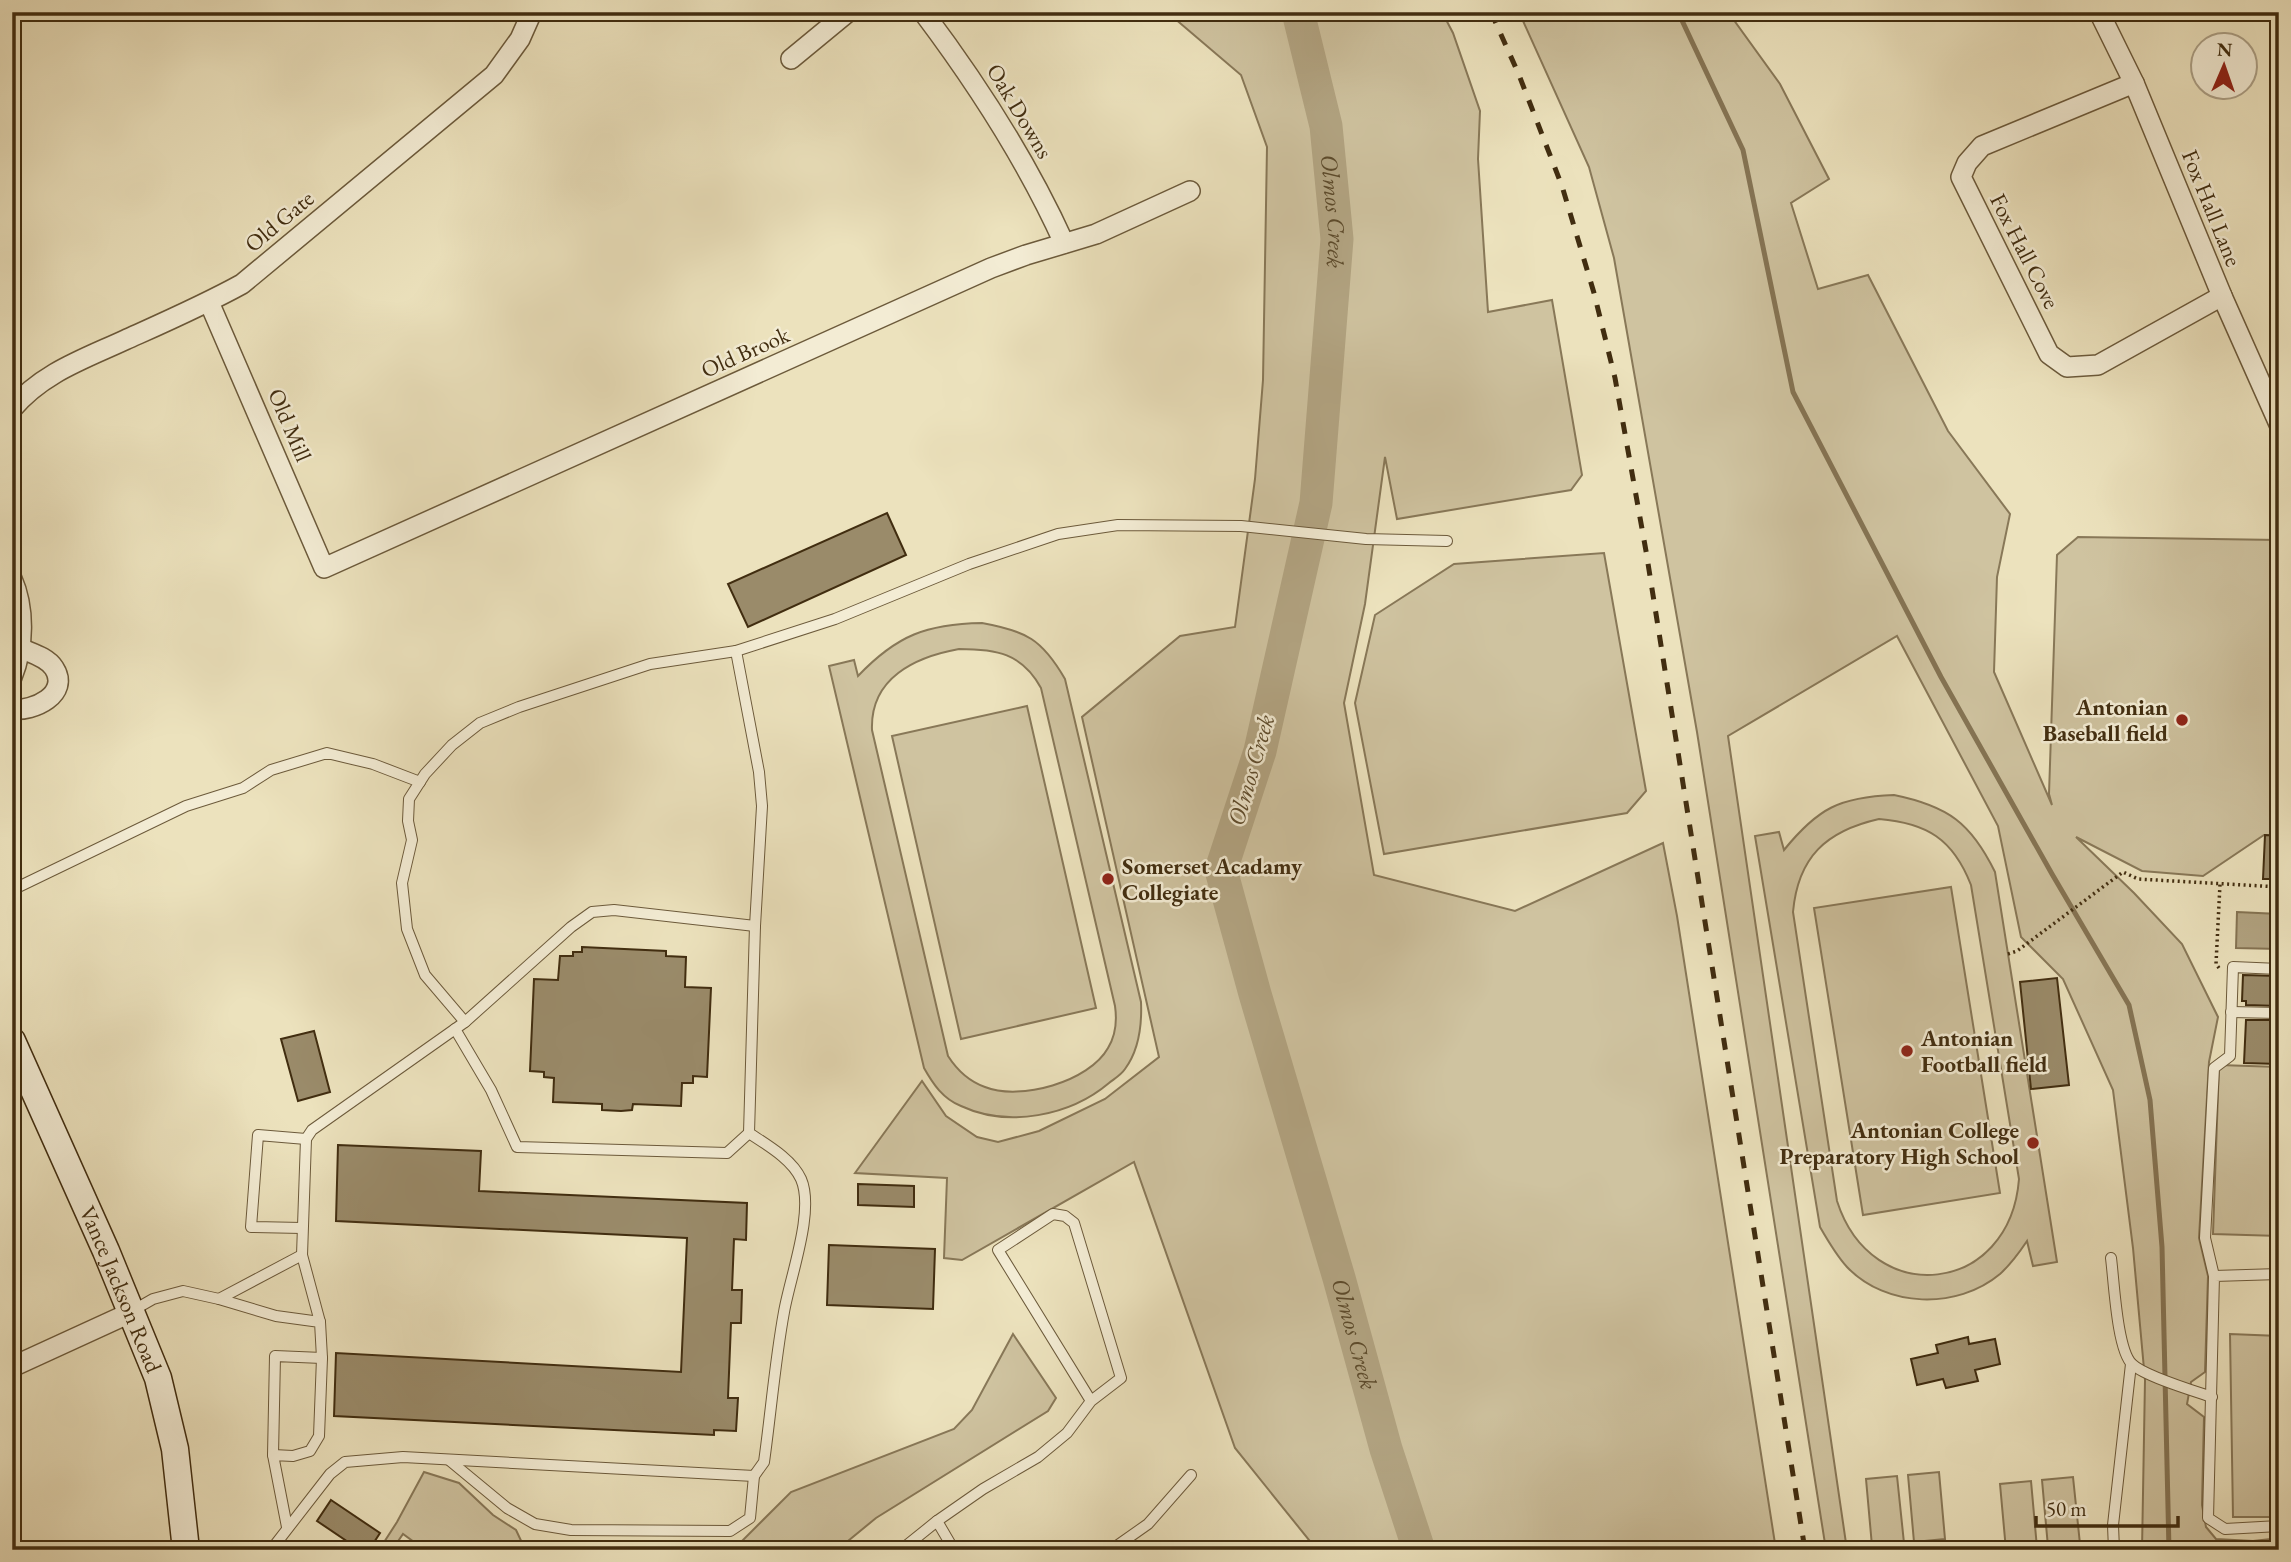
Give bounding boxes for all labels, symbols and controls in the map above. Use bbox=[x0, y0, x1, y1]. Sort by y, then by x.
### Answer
north arrow bbox=[2190, 32, 2260, 102]
text: N bbox=[2216, 37, 2233, 62]
street label: Oak Downs bbox=[980, 58, 1060, 164]
street label: Fox Hall Lane bbox=[2175, 145, 2249, 271]
water label: Olmos Creek bbox=[1314, 153, 1353, 269]
street label: Old Gate bbox=[238, 183, 320, 259]
street label: Fox Hall Cove bbox=[1983, 188, 2067, 314]
street label: Old Brook bbox=[696, 319, 795, 385]
street label: Old Mill bbox=[261, 384, 319, 467]
place label: Antonian Baseball field bbox=[2043, 692, 2168, 748]
water label: Olmos Creek bbox=[1220, 711, 1281, 829]
marker: Antonian Baseball field bbox=[2174, 712, 2190, 728]
place label: Somerset Acadamy Collegiate bbox=[1122, 851, 1303, 907]
marker: Somerset Acadamy Collegiate bbox=[1100, 871, 1116, 887]
place label: Antonian Football field bbox=[1920, 1023, 2048, 1079]
marker: Antonian Football field bbox=[1899, 1043, 1915, 1059]
place label: Antonian College Preparatory High School bbox=[1780, 1115, 2019, 1171]
marker: Antonian College Preparatory High School bbox=[2025, 1135, 2041, 1151]
street label: Vance Jackson Road bbox=[73, 1201, 169, 1377]
water label: Olmos Creek bbox=[1325, 1275, 1385, 1393]
scale bar bbox=[2036, 1485, 2177, 1529]
text: 50 m bbox=[2046, 1495, 2087, 1522]

